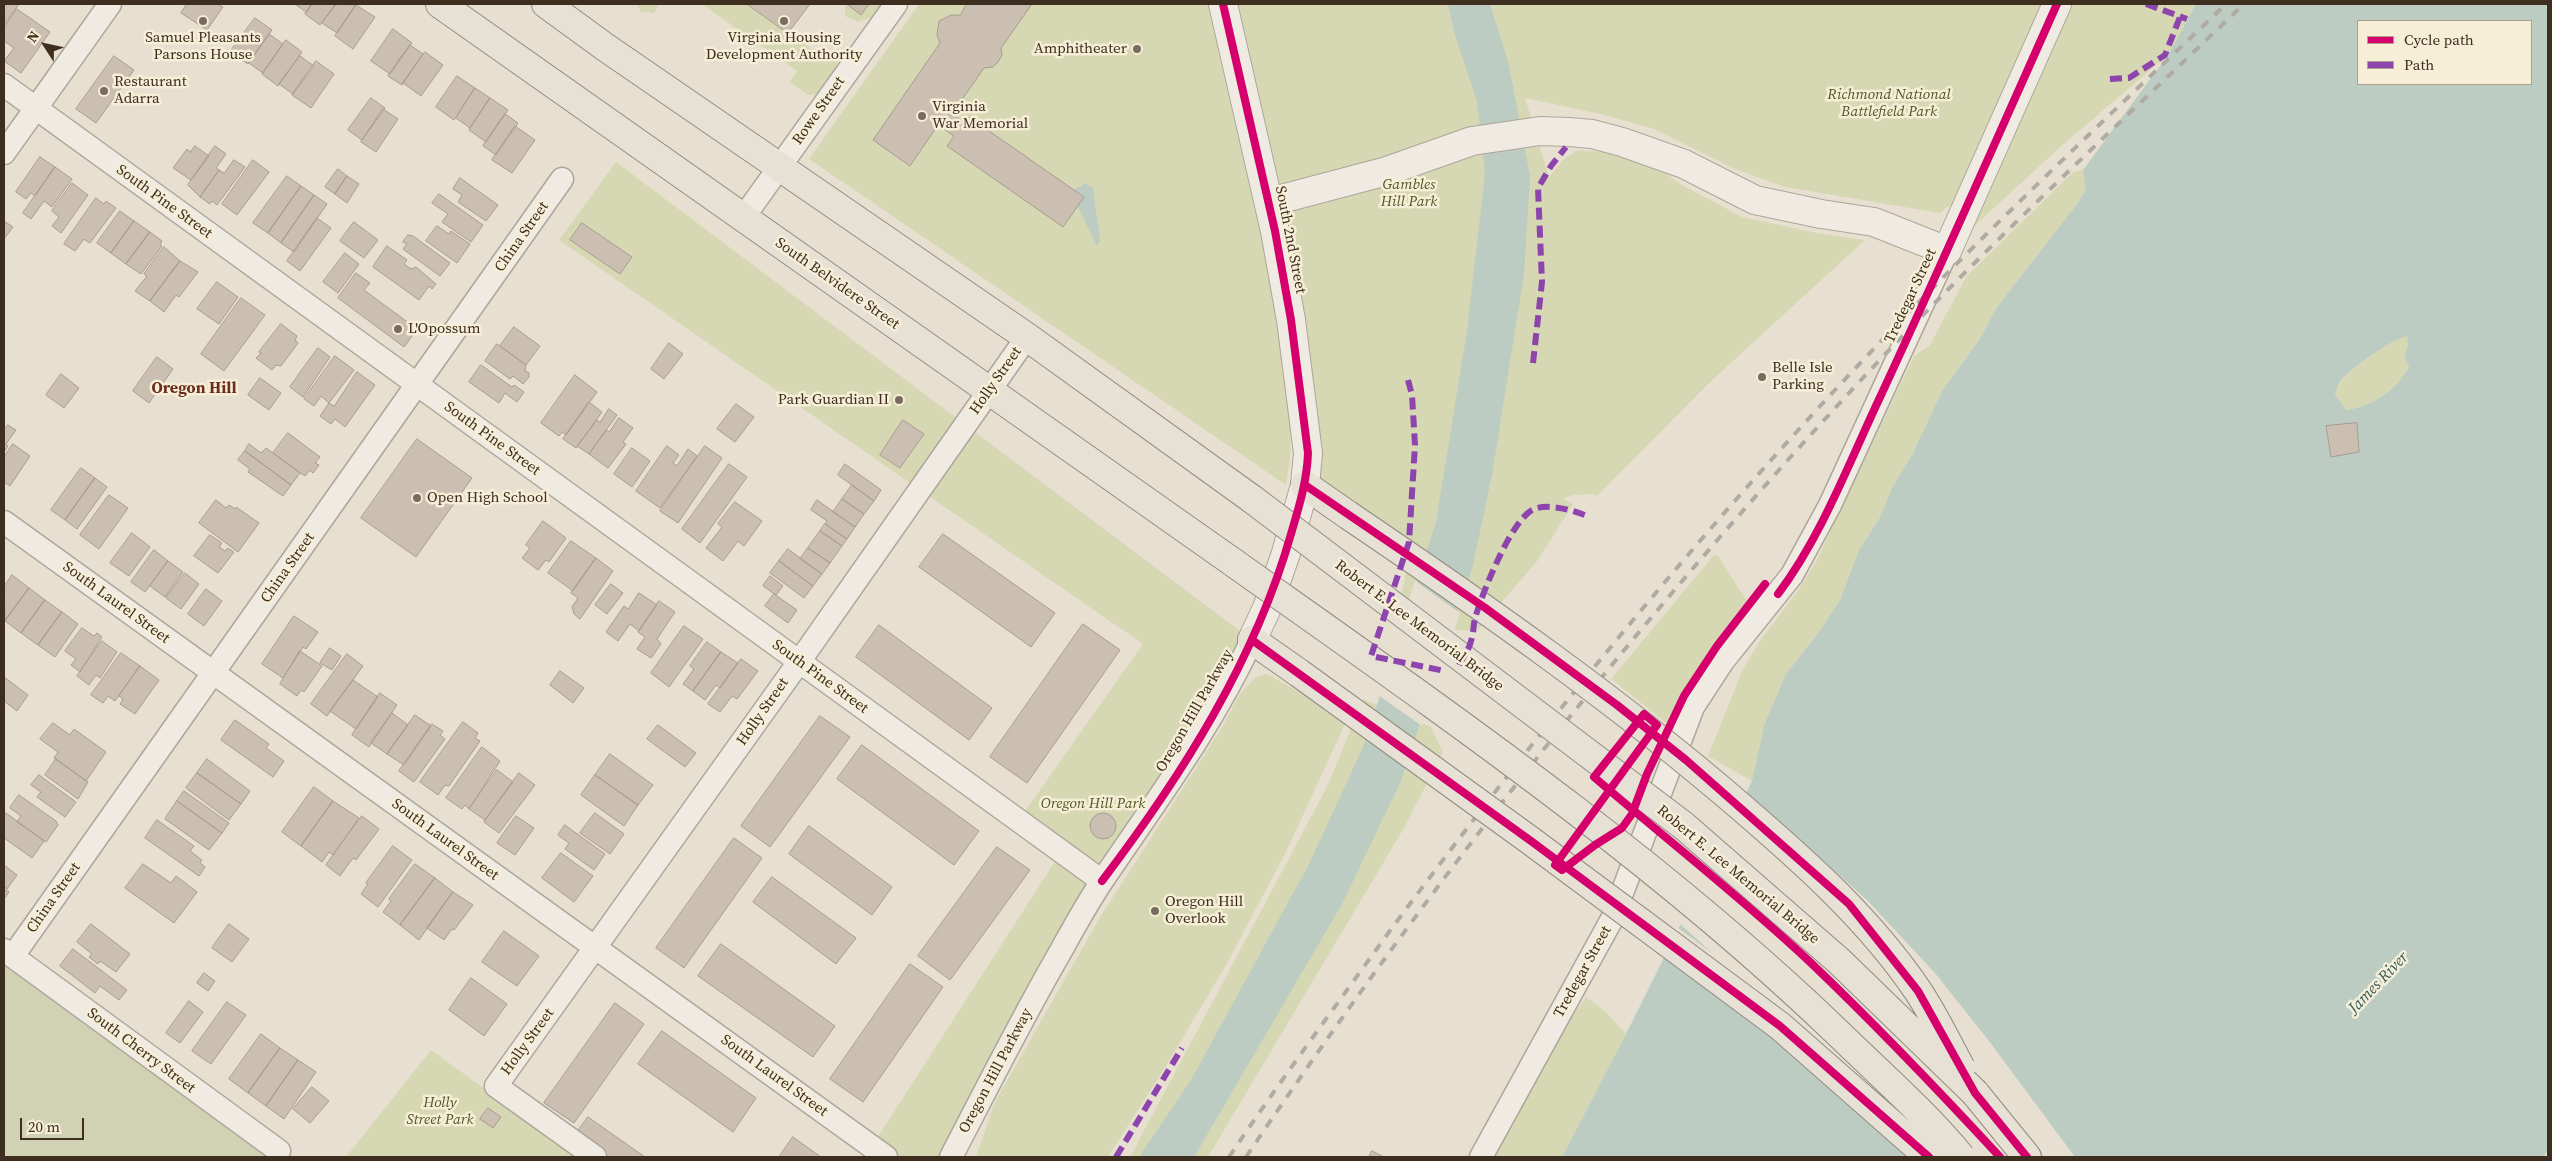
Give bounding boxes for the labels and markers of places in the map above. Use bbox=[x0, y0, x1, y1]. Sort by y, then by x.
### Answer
marker: Samuel Pleasants Parsons House bbox=[197, 15, 209, 27]
marker: Virginia Housing Development Authority bbox=[778, 15, 790, 27]
place label: Samuel Pleasants Parsons House bbox=[145, 29, 261, 64]
place label: Virginia Housing Development Authority bbox=[706, 29, 862, 64]
place label: Amphitheater bbox=[1034, 40, 1127, 58]
marker: Amphitheater bbox=[1131, 43, 1143, 55]
place label: Restaurant Adarra bbox=[114, 73, 187, 108]
marker: Restaurant Adarra bbox=[98, 85, 110, 97]
place label: Virginia War Memorial bbox=[932, 98, 1028, 133]
marker: Virginia War Memorial bbox=[916, 110, 928, 122]
place label: L'Opossum bbox=[408, 320, 480, 338]
marker: L'Opossum bbox=[392, 323, 404, 335]
place label: Belle Isle Parking bbox=[1772, 359, 1833, 394]
marker: Belle Isle Parking bbox=[1756, 371, 1768, 383]
place label: Park Guardian II bbox=[778, 391, 889, 409]
marker: Park Guardian II bbox=[893, 394, 905, 406]
place label: Open High School bbox=[427, 489, 548, 507]
marker: Open High School bbox=[411, 492, 423, 504]
place label: Oregon Hill Overlook bbox=[1165, 893, 1243, 928]
marker: Oregon Hill Overlook bbox=[1149, 905, 1161, 917]

